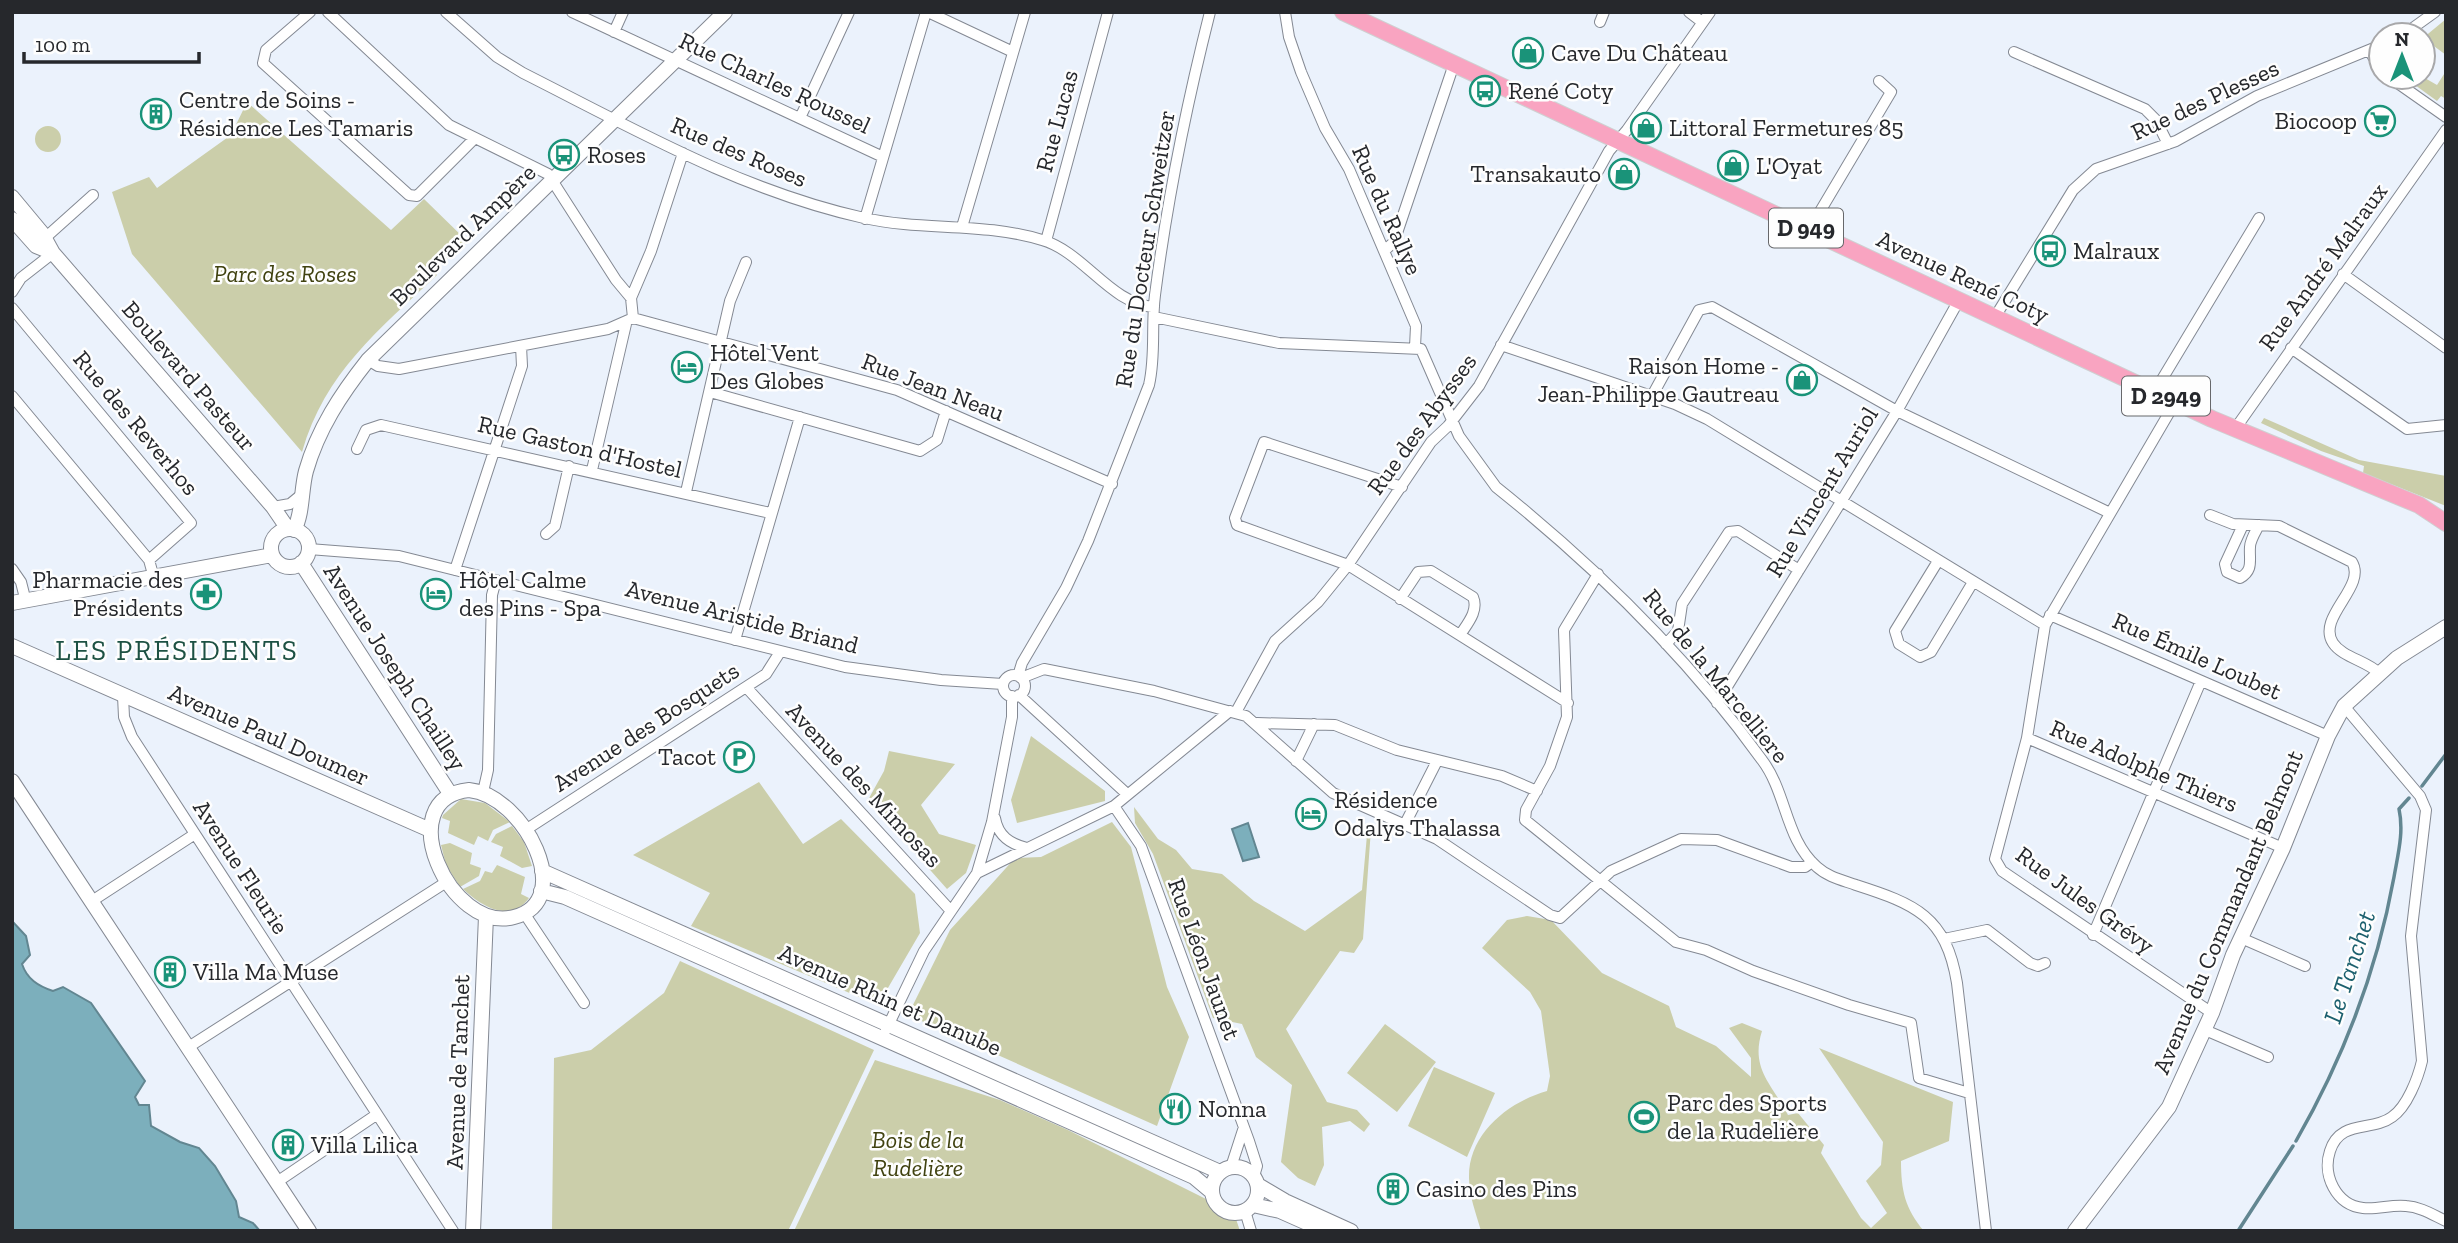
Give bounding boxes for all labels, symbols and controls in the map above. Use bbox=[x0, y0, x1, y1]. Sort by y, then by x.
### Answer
scale bar bbox=[24, 21, 200, 65]
north arrow bbox=[2367, 21, 2437, 91]
street label: Rue Charles Roussel bbox=[675, 25, 876, 140]
text: N bbox=[2395, 28, 2409, 51]
text: 100 m bbox=[35, 32, 90, 57]
shop icon: Cave Du Château bbox=[1511, 36, 1545, 70]
place label: Cave Du Château bbox=[1551, 38, 1728, 67]
street label: Rue des Plesses bbox=[2126, 53, 2283, 146]
street label: Rue Lucas bbox=[1029, 67, 1084, 175]
bus stop icon: René Coty bbox=[1468, 74, 1502, 108]
place label: René Coty bbox=[1508, 76, 1614, 105]
place label: Centre de Soins - Résidence Les Tamaris bbox=[179, 85, 413, 142]
building icon: Centre de Soins - Résidence Les Tamaris bbox=[139, 97, 173, 131]
supermarket icon: Biocoop bbox=[2363, 104, 2397, 138]
place label: Biocoop bbox=[2275, 106, 2357, 135]
street label: Rue du Docteur Schweitzer bbox=[1108, 108, 1181, 390]
street label: Rue des Roses bbox=[667, 110, 811, 193]
shop icon: Littoral Fermetures 85 bbox=[1629, 111, 1663, 145]
place label: Littoral Fermetures 85 bbox=[1669, 113, 1904, 142]
bus stop icon: Roses bbox=[547, 138, 581, 172]
place label: Roses bbox=[587, 140, 646, 169]
street label: Rue du Rallye bbox=[1346, 140, 1429, 279]
shop icon: L'Oyat bbox=[1716, 149, 1750, 183]
place label: L'Oyat bbox=[1756, 151, 1822, 180]
shop icon: Transakauto bbox=[1607, 157, 1641, 191]
street label: Boulevard Ampère bbox=[384, 158, 542, 312]
place label: Transakauto bbox=[1470, 159, 1601, 188]
street label: Rue André Malraux bbox=[2252, 177, 2393, 356]
road number: D 949 bbox=[1769, 208, 1843, 247]
street label: Avenue René Coty bbox=[1872, 224, 2055, 329]
bus stop icon: Malraux bbox=[2033, 234, 2067, 268]
place label: Malraux bbox=[2073, 236, 2159, 265]
park label: Parc des Roses bbox=[213, 259, 357, 288]
street label: Boulevard Pasteur bbox=[116, 295, 262, 457]
place label: Hôtel Vent Des Globes bbox=[710, 338, 824, 395]
street label: Rue des Reverhos bbox=[67, 344, 205, 501]
street label: Rue Jean Neau bbox=[858, 346, 1009, 427]
street label: Rue des Abysses bbox=[1361, 347, 1483, 500]
hotel icon: Hôtel Vent Des Globes bbox=[670, 350, 704, 384]
place label: Raison Home - Jean-Philippe Gautreau bbox=[1537, 351, 1780, 408]
shop icon: Raison Home - Jean-Philippe Gautreau bbox=[1785, 363, 1819, 397]
road number: D 2949 bbox=[2122, 376, 2210, 416]
street label: Rue Vincent Auriol bbox=[1759, 401, 1884, 582]
street label: Rue Gaston d'Hostel bbox=[475, 409, 685, 484]
street label: Avenue Joseph Chailley bbox=[318, 558, 473, 776]
place label: Pharmacie des Présidents bbox=[32, 565, 183, 622]
place label: Hôtel Calme des Pins - Spa bbox=[459, 565, 601, 622]
street label: Avenue Aristide Briand bbox=[623, 574, 862, 659]
pharmacy icon: Pharmacie des Présidents bbox=[189, 577, 223, 611]
hotel icon: Hôtel Calme des Pins - Spa bbox=[419, 577, 453, 611]
street label: Rue de la Marcelliere bbox=[1637, 583, 1795, 769]
street label: Rue Émile Loubet bbox=[2108, 605, 2286, 706]
district label: LES PRÉSIDENTS bbox=[55, 634, 299, 667]
street label: Avenue des Bosquets bbox=[547, 656, 744, 798]
street label: Avenue Paul Doumer bbox=[164, 677, 374, 792]
street label: Avenue des Mimosas bbox=[780, 696, 948, 873]
street label: Rue Adolphe Thiers bbox=[2046, 713, 2242, 818]
parking icon: Tacot bbox=[722, 740, 756, 774]
place label: Tacot bbox=[658, 742, 716, 771]
street label: Avenue du Commandant Belmont bbox=[2146, 745, 2309, 1078]
place label: Résidence Odalys Thalassa bbox=[1334, 785, 1501, 842]
street label: Avenue Fleurie bbox=[187, 794, 296, 939]
hotel icon: Résidence Odalys Thalassa bbox=[1294, 797, 1328, 831]
street label: Rue Jules Grévy bbox=[2010, 840, 2161, 960]
street label: Rue Léon Jaunet bbox=[1162, 874, 1247, 1044]
water label: Le Tanchet bbox=[2316, 907, 2382, 1027]
street label: Avenue Rhin et Danube bbox=[774, 937, 1006, 1062]
building icon: Villa Ma Muse bbox=[153, 955, 187, 989]
place label: Villa Ma Muse bbox=[192, 957, 339, 986]
street label: Avenue de Tanchet bbox=[440, 974, 475, 1170]
place label: Parc des Sports de la Rudelière bbox=[1667, 1088, 1827, 1145]
restaurant icon: Nonna bbox=[1158, 1092, 1192, 1126]
place label: Nonna bbox=[1198, 1094, 1267, 1123]
sports icon: Parc des Sports de la Rudelière bbox=[1627, 1100, 1661, 1134]
park label: Bois de la Rudelière bbox=[872, 1125, 964, 1182]
building icon: Villa Lilica bbox=[271, 1128, 305, 1162]
place label: Villa Lilica bbox=[310, 1130, 419, 1159]
building icon: Casino des Pins bbox=[1376, 1172, 1410, 1206]
place label: Casino des Pins bbox=[1416, 1174, 1577, 1203]

